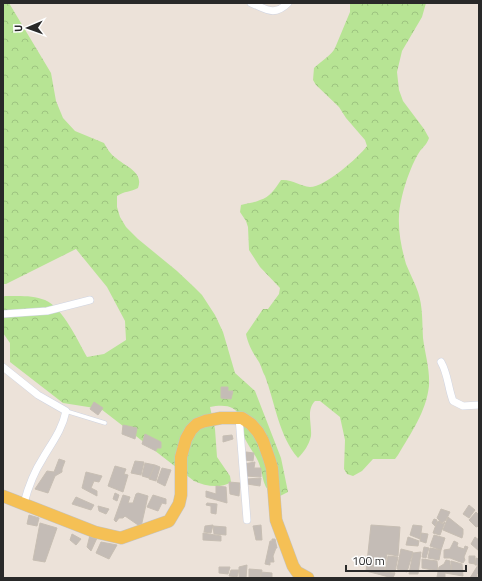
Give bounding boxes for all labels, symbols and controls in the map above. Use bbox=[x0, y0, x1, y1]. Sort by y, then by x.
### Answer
north arrow bbox=[8, 8, 48, 48]
text: U bbox=[10, 24, 26, 32]
scale bar bbox=[346, 547, 466, 573]
text: 100 m bbox=[352, 551, 385, 570]

